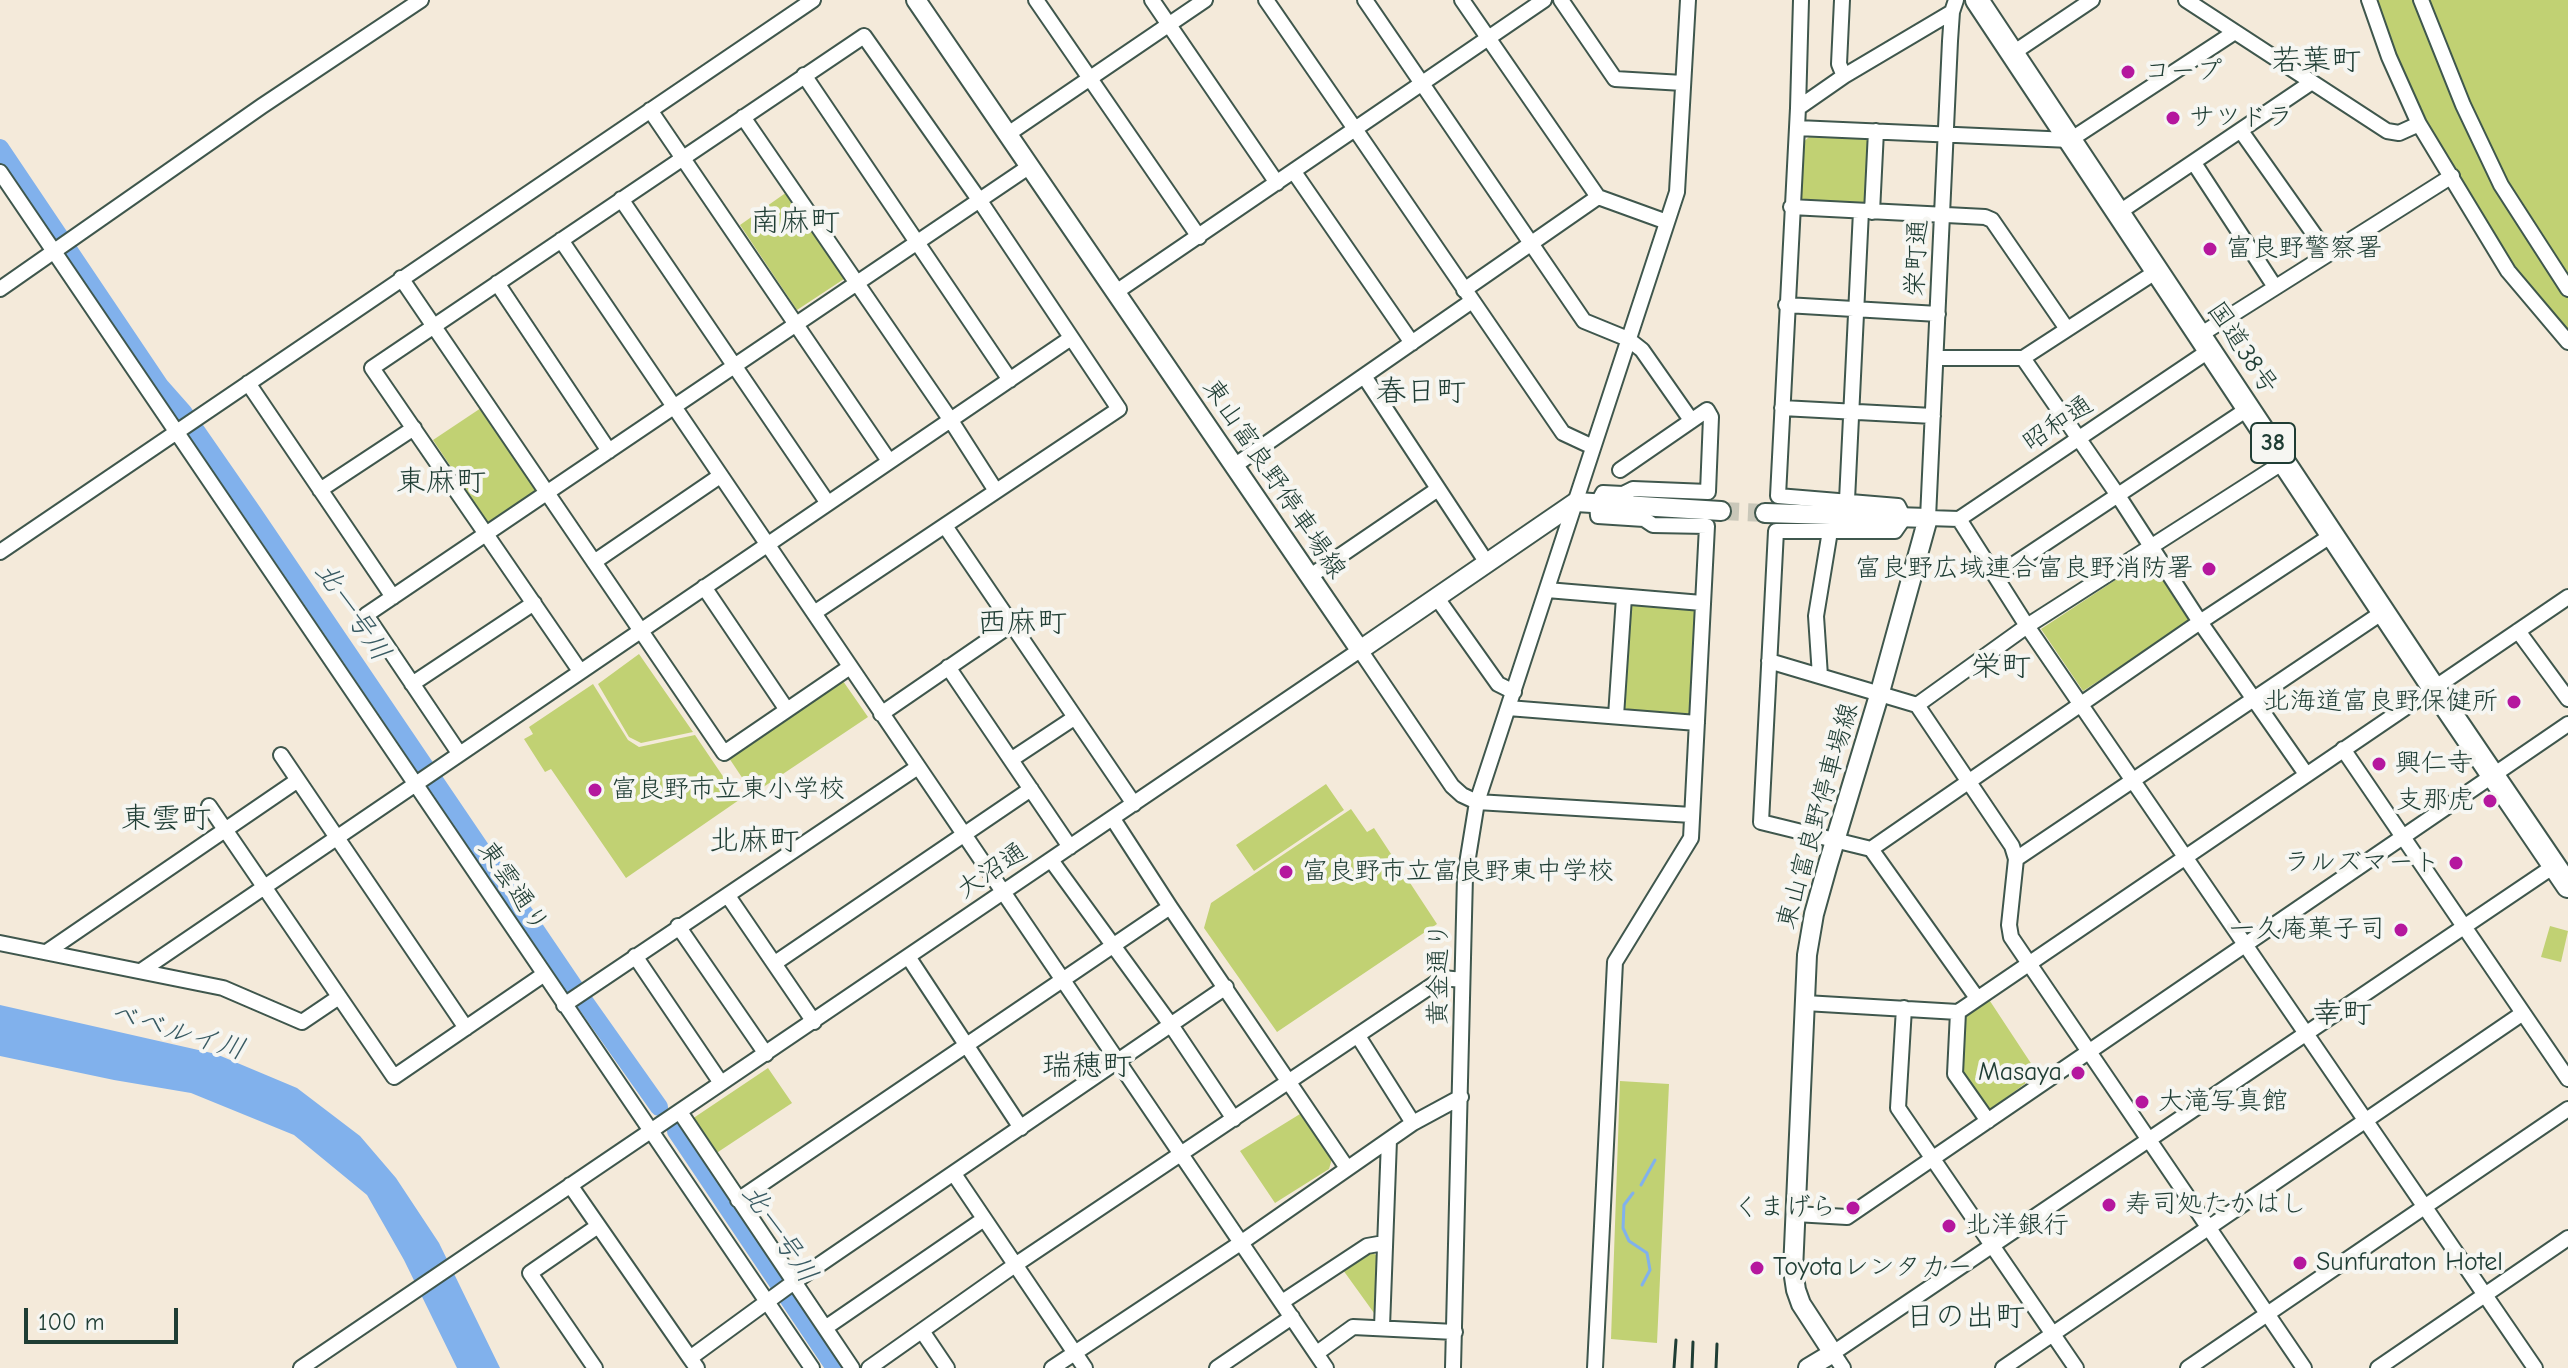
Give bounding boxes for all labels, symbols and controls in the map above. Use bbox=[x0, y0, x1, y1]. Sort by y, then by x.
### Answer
district label: 若葉町 bbox=[2271, 44, 2361, 80]
place label: コープ bbox=[2144, 56, 2222, 88]
marker: コープ bbox=[2119, 63, 2137, 81]
place label: サツドラ bbox=[2189, 102, 2293, 134]
marker: サツドラ bbox=[2164, 109, 2182, 127]
district label: 南麻町 bbox=[750, 205, 840, 241]
street label: 栄町通 bbox=[1899, 218, 1935, 298]
place label: 富良野警察署 bbox=[2226, 233, 2382, 265]
marker: 富良野警察署 bbox=[2201, 240, 2219, 258]
street label: 国道38号 bbox=[2200, 296, 2284, 400]
street label: 東山富良野停車場線 bbox=[1196, 373, 1352, 585]
district label: 春日町 bbox=[1376, 375, 1466, 411]
street label: 昭和通 bbox=[2017, 389, 2099, 459]
road number: 38 bbox=[2251, 423, 2295, 463]
district label: 東麻町 bbox=[396, 465, 486, 501]
place label: 富良野広域連合富良野消防署 bbox=[1855, 553, 2193, 585]
water label: 北一号川 bbox=[307, 556, 397, 668]
marker: 富良野広域連合富良野消防署 bbox=[2200, 560, 2218, 578]
district label: 西麻町 bbox=[977, 606, 1067, 642]
district label: 栄町 bbox=[1971, 650, 2031, 686]
place label: 北海道富良野保健所 bbox=[2264, 686, 2498, 718]
marker: 北海道富良野保健所 bbox=[2505, 693, 2523, 711]
street label: 東山富良野停車場線 bbox=[1771, 699, 1865, 933]
place label: 興仁寺 bbox=[2395, 748, 2473, 780]
marker: 興仁寺 bbox=[2370, 755, 2388, 773]
place label: 富良野市立東小学校 bbox=[611, 774, 845, 806]
marker: 富良野市立東小学校 bbox=[586, 781, 604, 799]
place label: 支那虎 bbox=[2396, 785, 2474, 817]
marker: 支那虎 bbox=[2481, 792, 2499, 810]
district label: 東雲町 bbox=[121, 802, 211, 838]
district label: 北麻町 bbox=[709, 824, 799, 860]
street label: 東雲通り bbox=[471, 835, 555, 939]
street label: 大沼通 bbox=[951, 836, 1033, 906]
place label: ラルズマート bbox=[2284, 847, 2440, 879]
marker: ラルズマート bbox=[2447, 854, 2465, 872]
place label: 富良野市立富良野東中学校 bbox=[1302, 856, 1614, 888]
marker: 富良野市立富良野東中学校 bbox=[1277, 863, 1295, 881]
place label: 一久庵菓子司 bbox=[2229, 914, 2385, 946]
marker: 一久庵菓子司 bbox=[2392, 921, 2410, 939]
street label: 黄金通り bbox=[1422, 922, 1456, 1026]
water label: ベベルイ川 bbox=[105, 997, 249, 1067]
district label: 幸町 bbox=[2312, 997, 2372, 1033]
district label: 瑞穂町 bbox=[1042, 1049, 1132, 1085]
place label: Masaya bbox=[1978, 1057, 2062, 1089]
marker: Masaya bbox=[2069, 1064, 2087, 1082]
place label: 大滝写真館 bbox=[2158, 1086, 2288, 1118]
marker: 大滝写真館 bbox=[2133, 1093, 2151, 1111]
water label: 北一号川 bbox=[734, 1178, 824, 1290]
place label: 寿司処たかはし bbox=[2125, 1189, 2307, 1221]
place label: くまげら bbox=[1733, 1192, 1837, 1224]
marker: 寿司処たかはし bbox=[2100, 1196, 2118, 1214]
marker: くまげら bbox=[1844, 1199, 1862, 1217]
place label: 北洋銀行 bbox=[1965, 1210, 2069, 1242]
marker: 北洋銀行 bbox=[1940, 1217, 1958, 1235]
place label: Sunfuraton Hotel bbox=[2316, 1247, 2503, 1279]
place label: Toyotaレンタカー bbox=[1773, 1252, 1973, 1284]
marker: Sunfuraton Hotel bbox=[2291, 1254, 2309, 1272]
marker: Toyotaレンタカー bbox=[1748, 1259, 1766, 1277]
scale bar bbox=[28, 1292, 182, 1342]
district label: 日の出町 bbox=[1905, 1300, 2025, 1336]
text: 100 m bbox=[38, 1308, 105, 1336]

